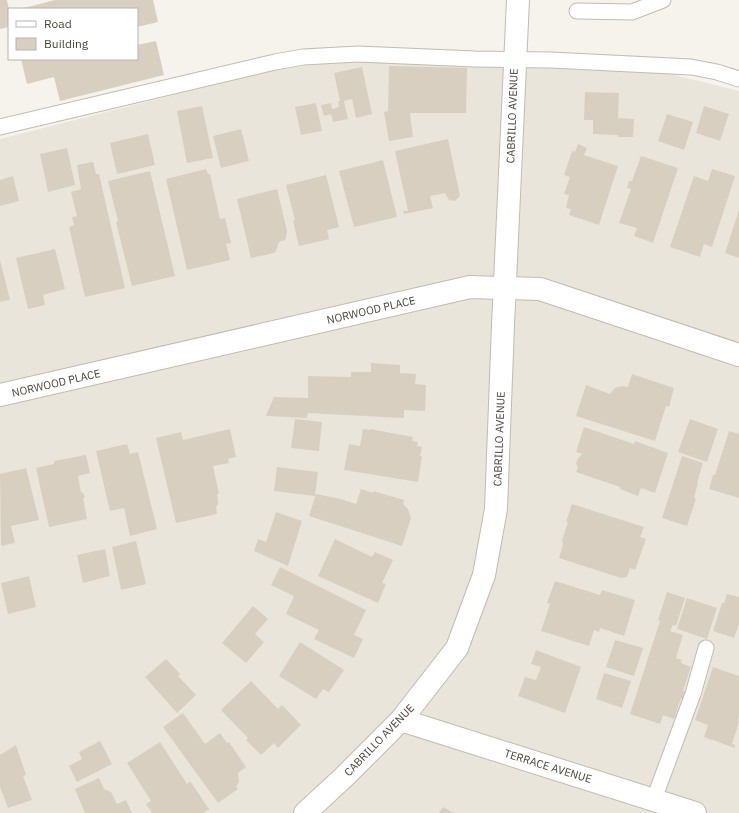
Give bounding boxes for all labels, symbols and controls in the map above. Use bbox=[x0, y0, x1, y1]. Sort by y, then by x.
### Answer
legend bbox=[8, 8, 138, 60]
text: Road bbox=[44, 16, 72, 31]
text: Building bbox=[44, 36, 89, 51]
street label: CABRILLO AVENUE bbox=[503, 68, 521, 164]
street label: NORWOOD PLACE bbox=[325, 293, 417, 327]
street label: NORWOOD PLACE bbox=[10, 366, 102, 400]
street label: CABRILLO AVENUE bbox=[490, 391, 508, 487]
street label: CABRILLO AVENUE bbox=[341, 701, 417, 779]
street label: TERRACE AVENUE bbox=[503, 746, 593, 786]

